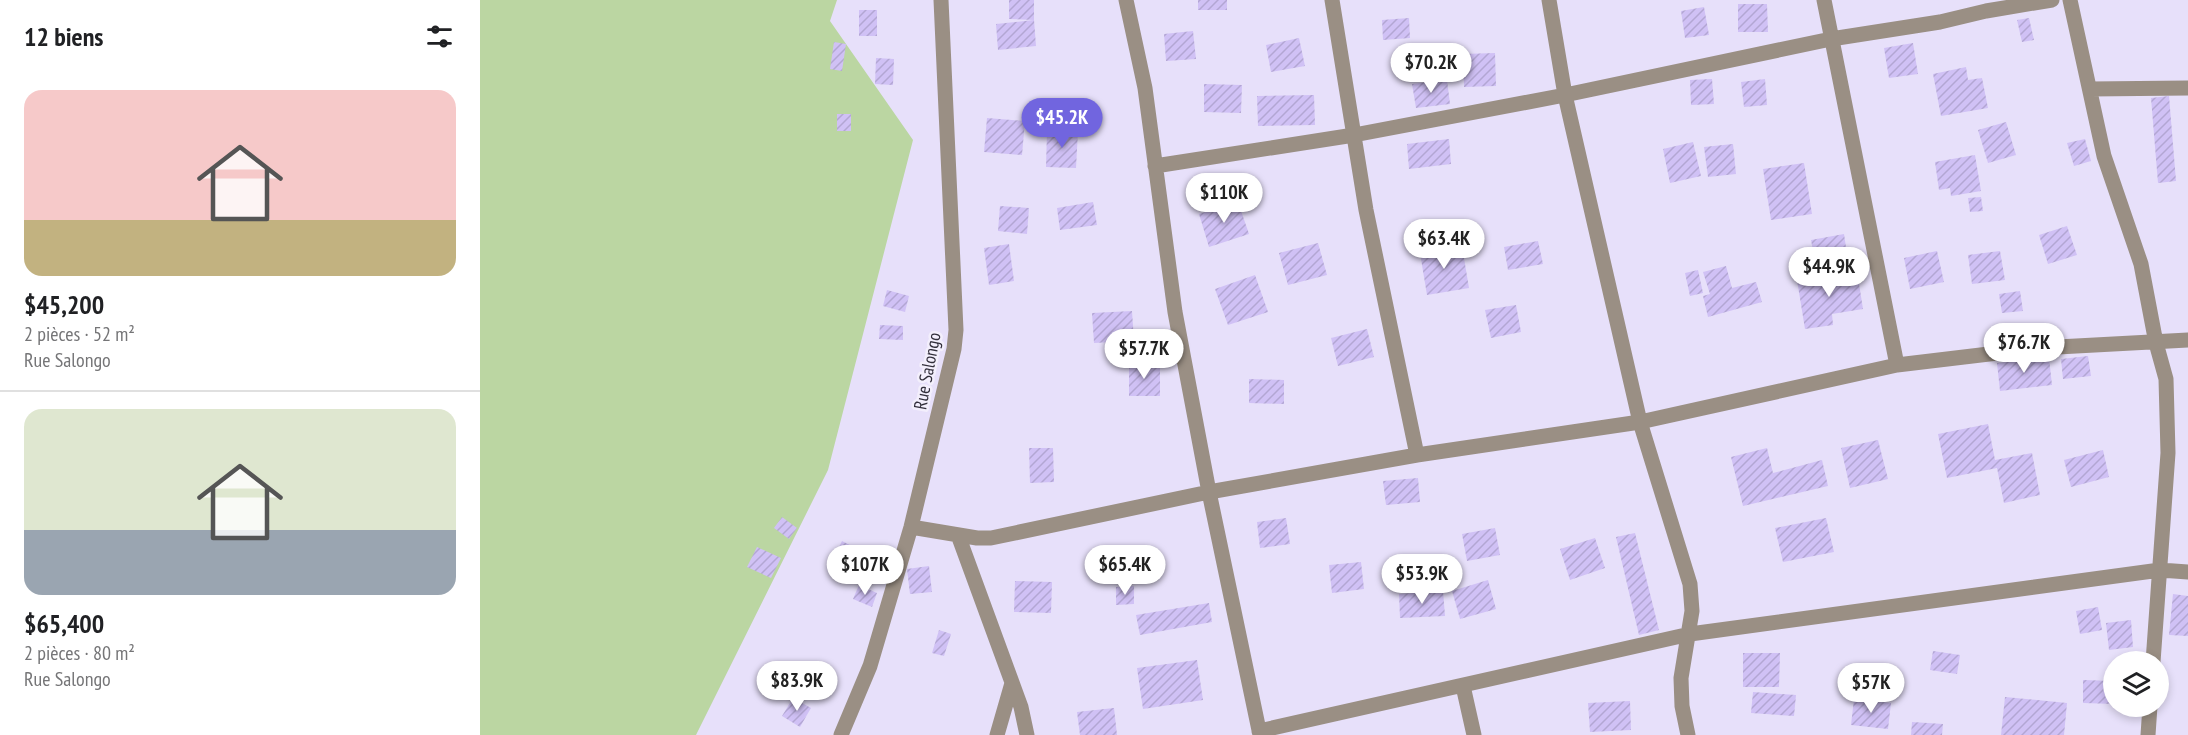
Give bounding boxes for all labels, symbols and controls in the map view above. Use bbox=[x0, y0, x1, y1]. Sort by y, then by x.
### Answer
text: 12 biens bbox=[24, 20, 103, 53]
icon: filters bbox=[423, 20, 456, 53]
pin: $70.2K bbox=[1382, 43, 1480, 94]
text: $70.2K bbox=[1405, 49, 1457, 75]
pin: $45.2K bbox=[1013, 98, 1111, 149]
text: $45.2K bbox=[1036, 104, 1088, 130]
icon: home bbox=[186, 129, 294, 237]
pin: $110K bbox=[1182, 173, 1266, 224]
text: $110K bbox=[1200, 179, 1248, 205]
pin: $63.4K bbox=[1395, 219, 1493, 270]
text: $63.4K bbox=[1418, 225, 1470, 251]
pin: $44.9K bbox=[1780, 247, 1878, 298]
text: $44.9K bbox=[1803, 253, 1855, 279]
text: $45,200 bbox=[24, 288, 104, 321]
text: 2 pièces · 52 m² bbox=[24, 321, 135, 347]
pin: $76.7K bbox=[1975, 323, 2073, 374]
pin: $57.7K bbox=[1095, 329, 1193, 380]
text: $76.7K bbox=[1998, 329, 2050, 355]
street label: Rue Salongo bbox=[908, 330, 946, 411]
text: $57.7K bbox=[1119, 335, 1169, 361]
text: Rue Salongo bbox=[24, 347, 111, 373]
icon: home bbox=[186, 448, 294, 556]
pin: $107K bbox=[823, 545, 907, 596]
pin: $65.4K bbox=[1076, 545, 1174, 596]
text: $107K bbox=[841, 551, 889, 577]
text: $65.4K bbox=[1099, 551, 1151, 577]
pin: $53.9K bbox=[1373, 554, 1471, 605]
text: $53.9K bbox=[1396, 560, 1448, 586]
text: $65,400 bbox=[24, 607, 104, 640]
text: 2 pièces · 80 m² bbox=[24, 640, 135, 666]
map controls bbox=[2103, 651, 2169, 717]
button: layers bbox=[2103, 651, 2169, 717]
pin: $83.9K bbox=[748, 661, 846, 712]
pin: $57K bbox=[1835, 663, 1907, 714]
text: Rue Salongo bbox=[24, 666, 111, 692]
text: $83.9K bbox=[771, 667, 823, 693]
text: $57K bbox=[1851, 669, 1891, 695]

